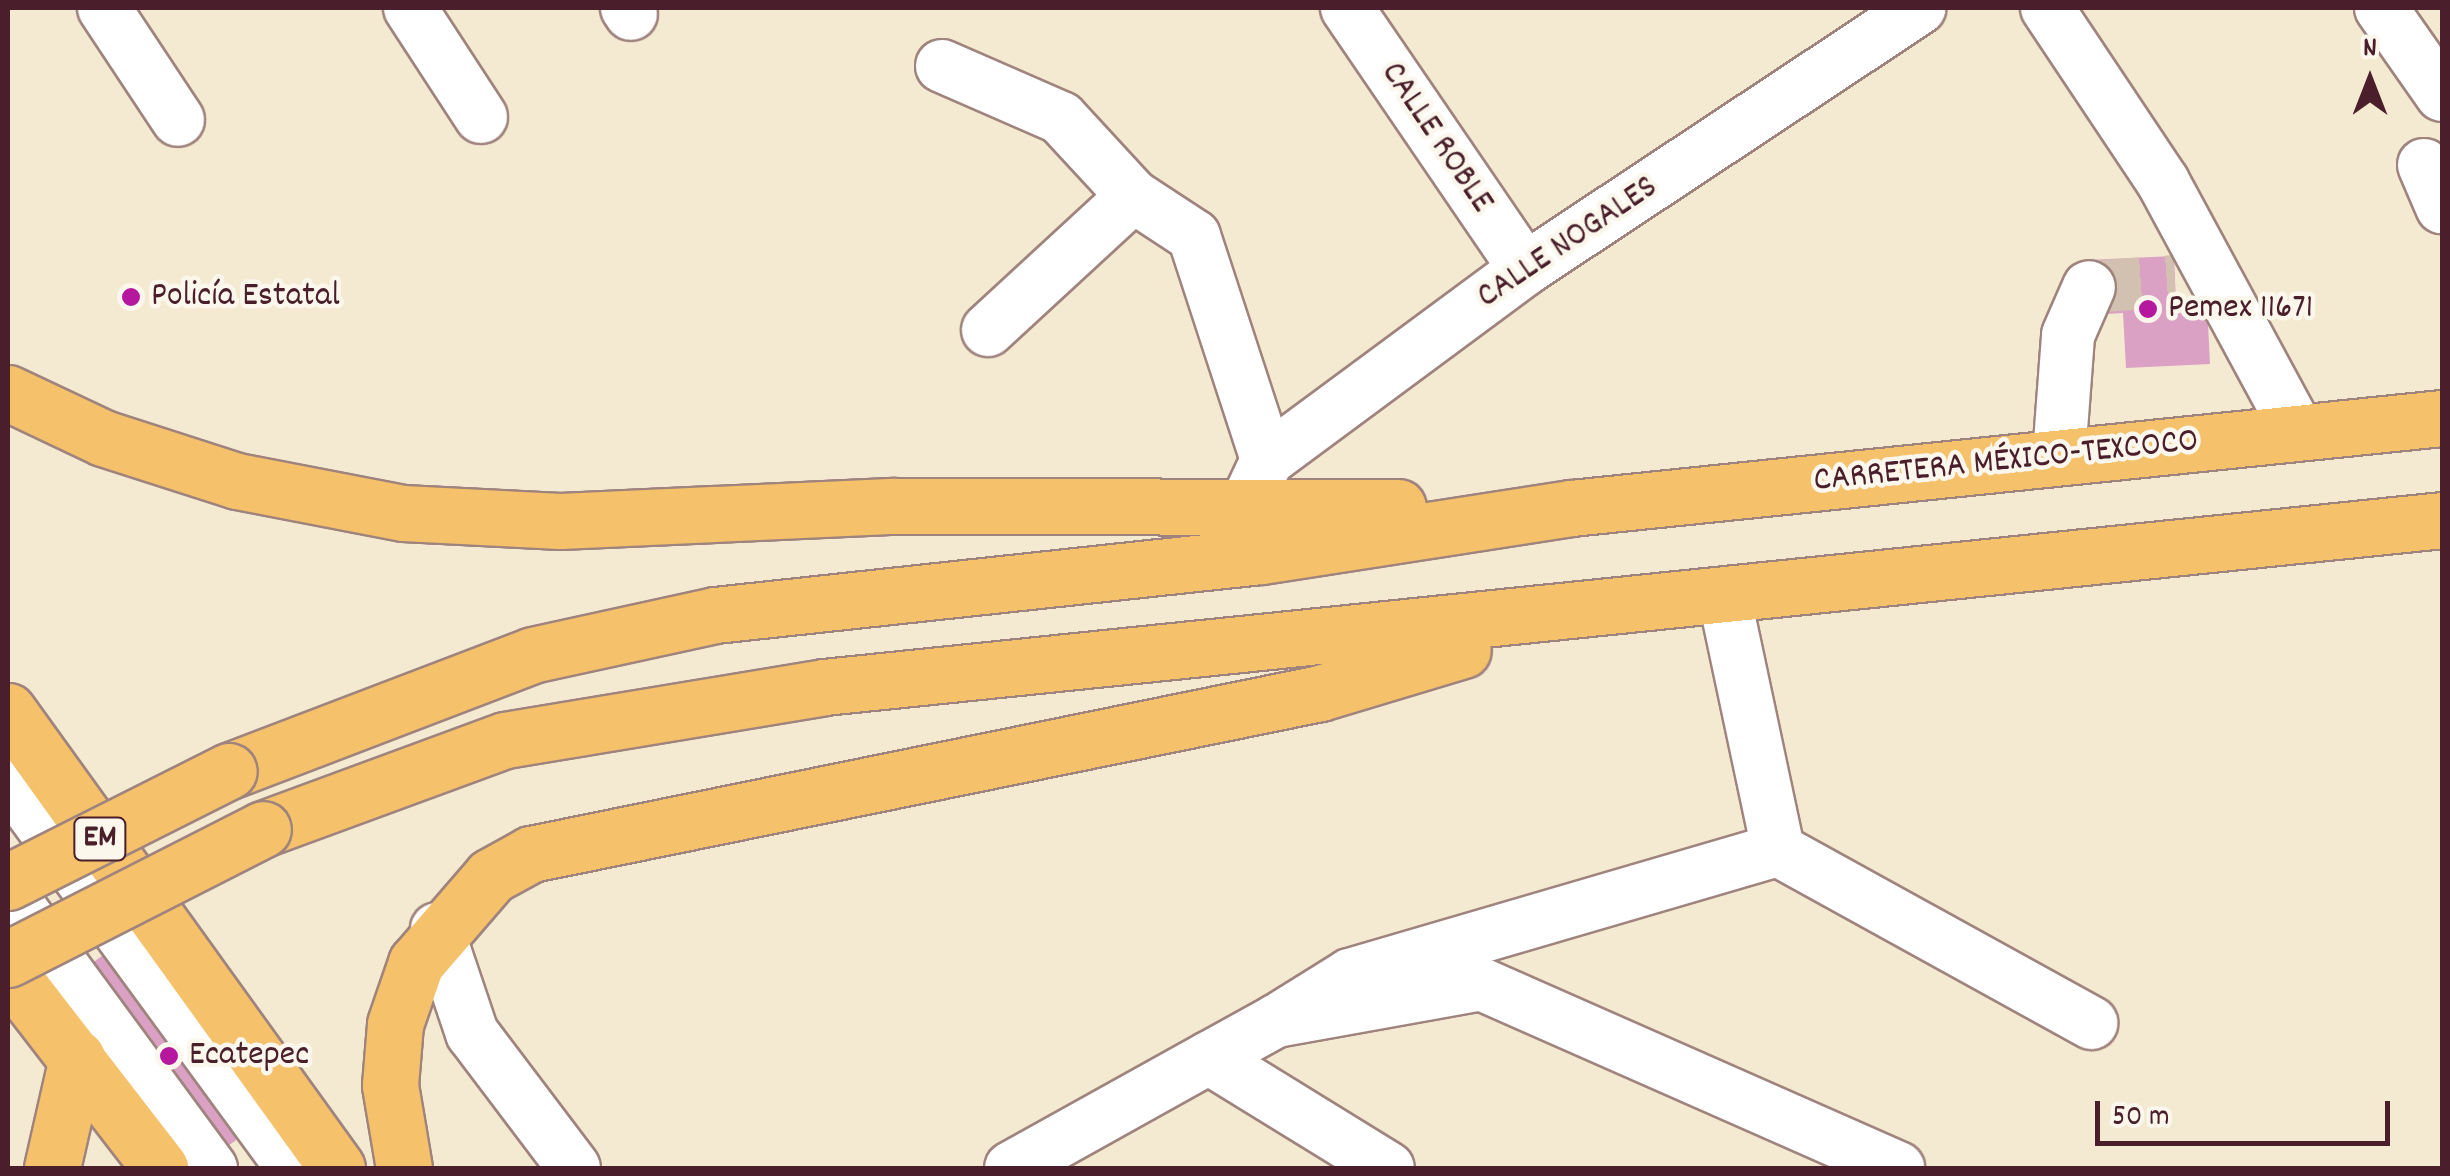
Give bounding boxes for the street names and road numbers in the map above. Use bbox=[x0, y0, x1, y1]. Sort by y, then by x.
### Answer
street label: CALLE ROBLE bbox=[1370, 55, 1502, 221]
street label: CALLE NOGALES bbox=[1470, 167, 1666, 319]
street label: CARRETERA MÉXICO-TEXCOCO bbox=[1812, 421, 2200, 503]
road number: EM bbox=[72, 812, 128, 866]

